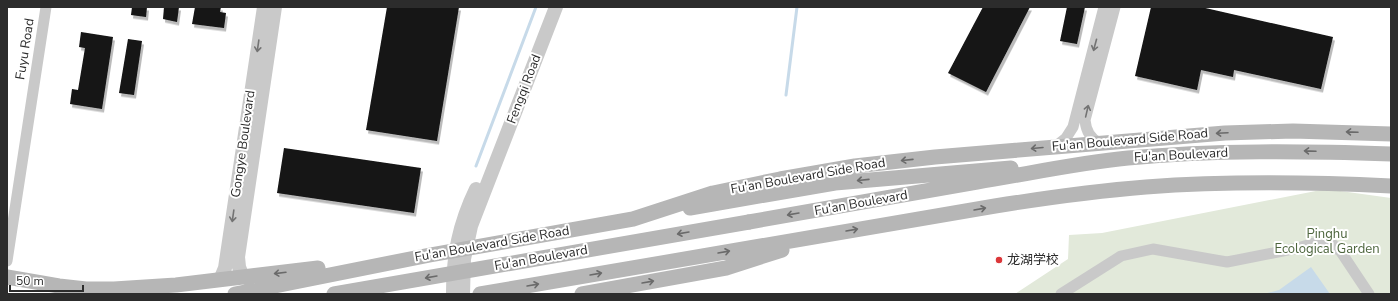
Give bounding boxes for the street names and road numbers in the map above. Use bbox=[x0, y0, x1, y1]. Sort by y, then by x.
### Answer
street label: Fuyu Road bbox=[11, 17, 39, 81]
street label: Fengqi Road bbox=[503, 52, 545, 126]
street label: Gongye Boulevard bbox=[227, 89, 259, 199]
street label: Fu'an Boulevard Side Road bbox=[1051, 125, 1209, 155]
street label: Fu'an Boulevard bbox=[1134, 145, 1228, 165]
street label: Fu'an Boulevard Side Road bbox=[729, 154, 887, 198]
street label: Fu'an Boulevard bbox=[813, 186, 909, 220]
street label: Fu'an Boulevard Side Road bbox=[413, 223, 571, 265]
street label: Fu'an Boulevard bbox=[493, 242, 589, 274]

